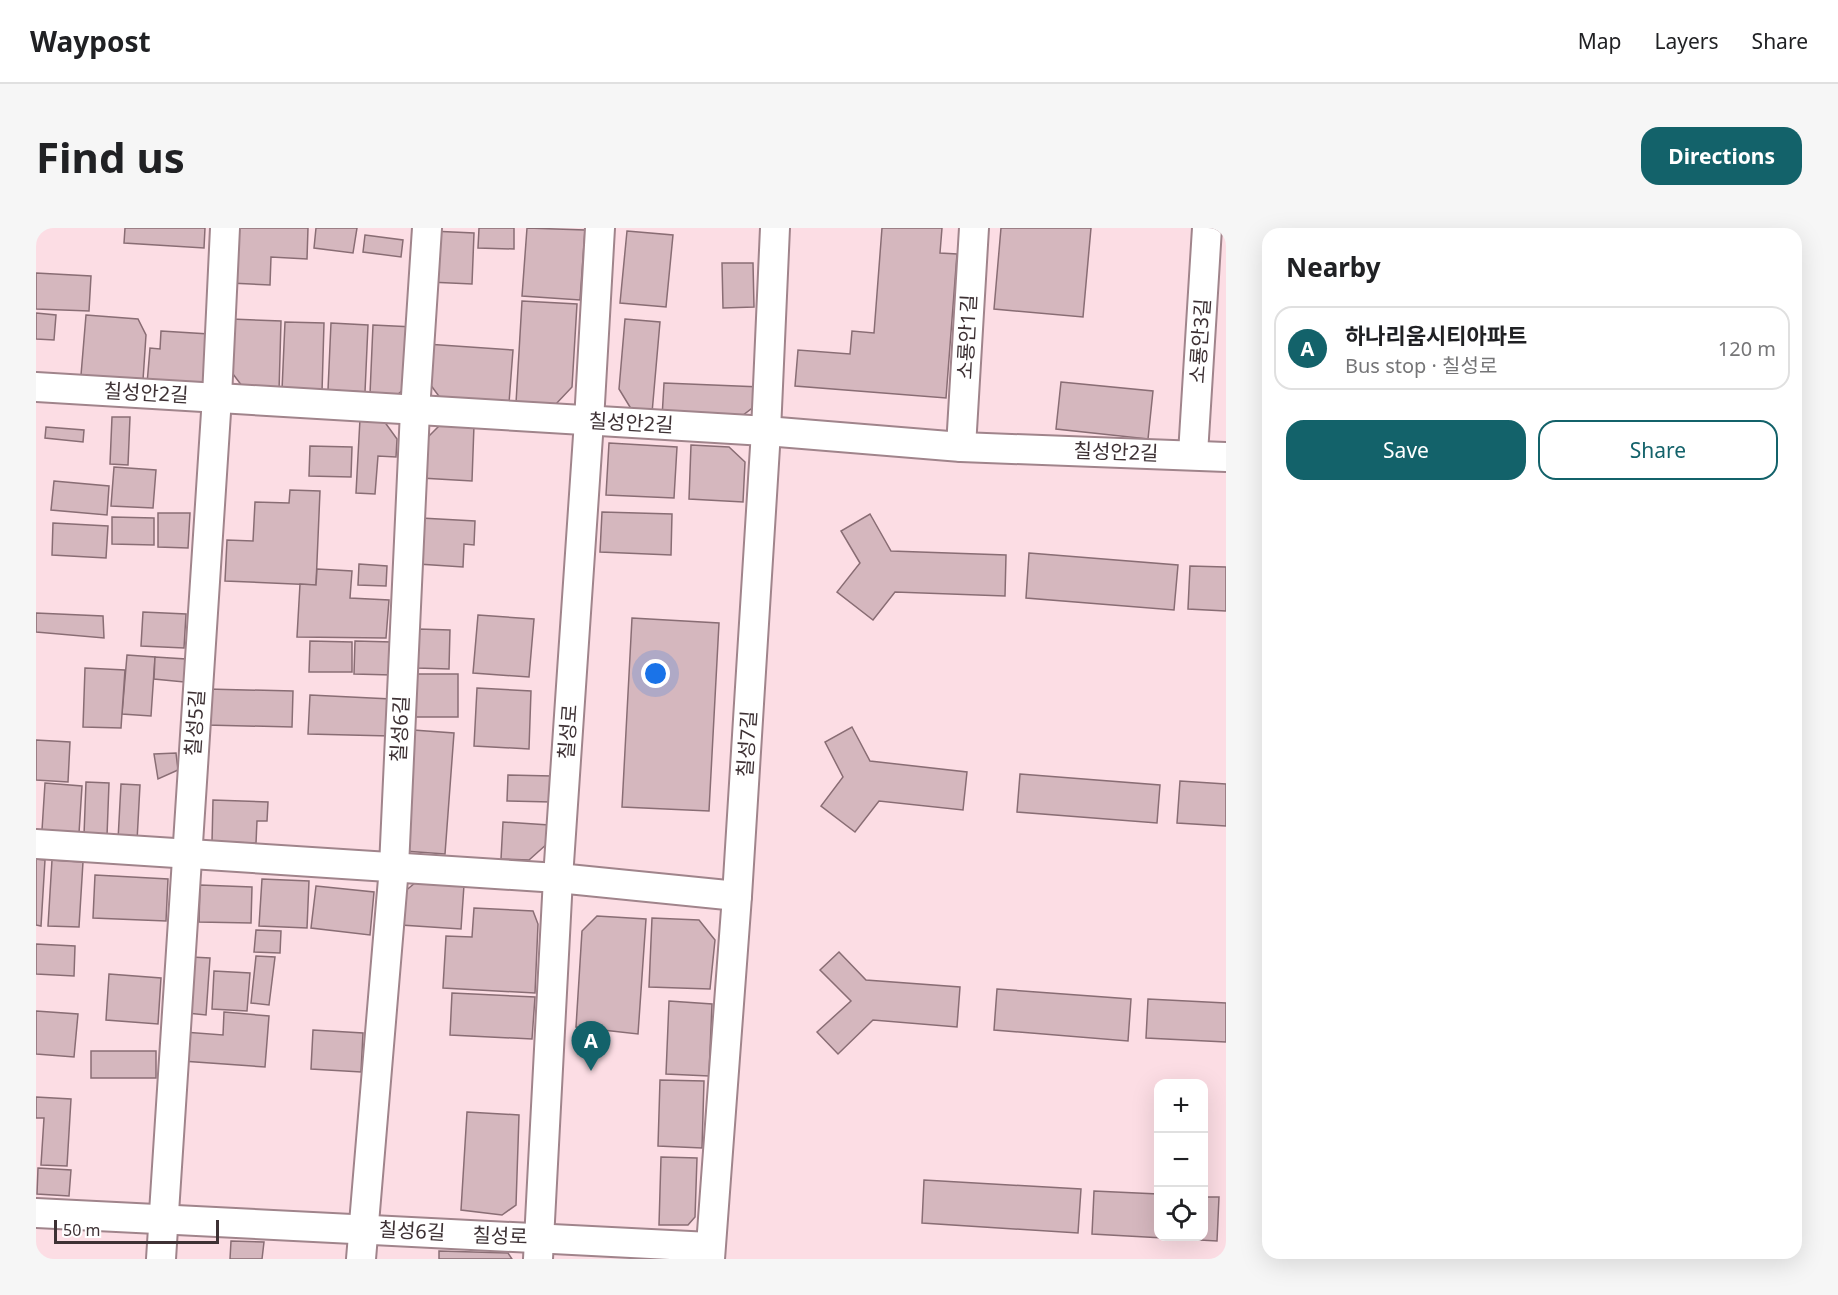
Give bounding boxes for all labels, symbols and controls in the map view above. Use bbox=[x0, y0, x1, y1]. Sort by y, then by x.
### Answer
text: Waypost bbox=[30, 22, 151, 60]
text: Map bbox=[1578, 27, 1622, 55]
text: Layers bbox=[1655, 27, 1719, 55]
text: Share bbox=[1752, 27, 1808, 55]
button: Directions bbox=[1641, 127, 1802, 185]
text: Find us bbox=[36, 128, 185, 185]
text: Nearby bbox=[1286, 249, 1381, 285]
street label: 소룡안1길 bbox=[951, 294, 982, 380]
street label: 소룡안3길 bbox=[1183, 298, 1216, 384]
text: 하나리움시티아파트 bbox=[1345, 320, 1527, 350]
text: A bbox=[1301, 335, 1314, 362]
text: 120 m bbox=[1718, 335, 1776, 362]
text: Bus stop · 칠성로 bbox=[1345, 352, 1497, 379]
street label: 칠성안2길 bbox=[103, 377, 189, 408]
street label: 칠성안2길 bbox=[588, 407, 674, 438]
button: Save bbox=[1286, 420, 1526, 480]
button: Share bbox=[1538, 420, 1778, 480]
street label: 칠성안2길 bbox=[1073, 437, 1159, 466]
your location bbox=[641, 659, 670, 688]
street label: 칠성5길 bbox=[179, 689, 210, 757]
street label: 칠성6길 bbox=[384, 695, 415, 763]
street label: 칠성로 bbox=[552, 703, 583, 760]
street label: 칠성7길 bbox=[731, 710, 762, 778]
pin: A bbox=[572, 1022, 610, 1071]
map controls bbox=[1154, 1079, 1208, 1241]
button: + bbox=[1154, 1079, 1208, 1133]
button: − bbox=[1154, 1133, 1208, 1187]
button: locate bbox=[1154, 1187, 1208, 1241]
street label: 칠성6길 bbox=[378, 1215, 446, 1246]
scale bar bbox=[54, 1217, 219, 1244]
text: 50 m bbox=[63, 1219, 100, 1241]
street label: 칠성로 bbox=[472, 1221, 528, 1250]

